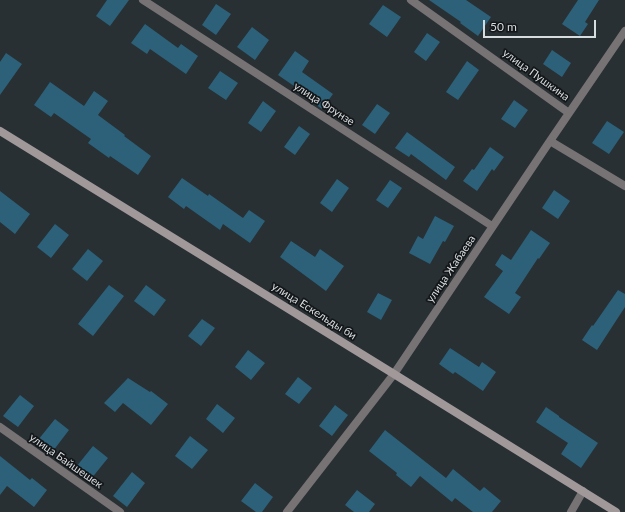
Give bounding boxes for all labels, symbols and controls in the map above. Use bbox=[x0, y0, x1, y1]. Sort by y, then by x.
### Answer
scale bar bbox=[485, 12, 598, 38]
text: 50 m bbox=[490, 19, 517, 34]
street label: улица Пушкина bbox=[500, 46, 572, 104]
street label: улица Фрунзе bbox=[291, 79, 357, 129]
street label: улица Жабаева bbox=[424, 233, 478, 305]
street label: улица Ескельды би bbox=[269, 280, 359, 342]
street label: улица Байшешек bbox=[27, 431, 105, 491]

